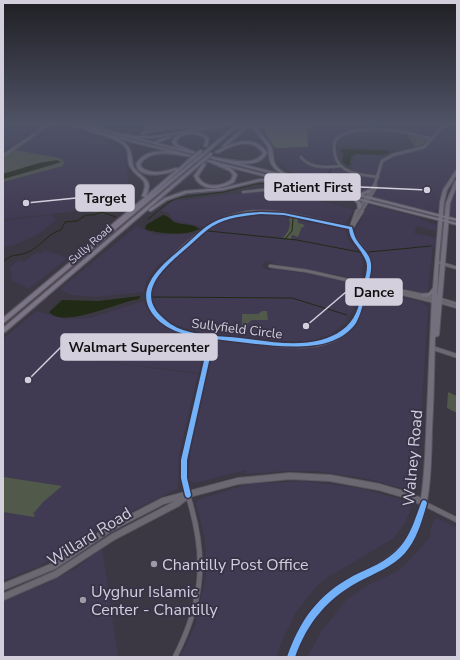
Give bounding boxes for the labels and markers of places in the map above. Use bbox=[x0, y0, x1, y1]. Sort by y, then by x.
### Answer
callout: Patient First bbox=[265, 174, 360, 200]
callout: Target bbox=[76, 185, 134, 211]
callout: Dance bbox=[346, 279, 402, 305]
callout: Walmart Supercenter bbox=[61, 334, 217, 360]
place label: Chantilly Post Office bbox=[162, 554, 308, 576]
marker: Chantilly Post Office bbox=[149, 559, 159, 569]
place label: Uyghur Islamic Center - Chantilly bbox=[91, 581, 219, 621]
marker: Uyghur Islamic Center - Chantilly bbox=[78, 595, 88, 605]

